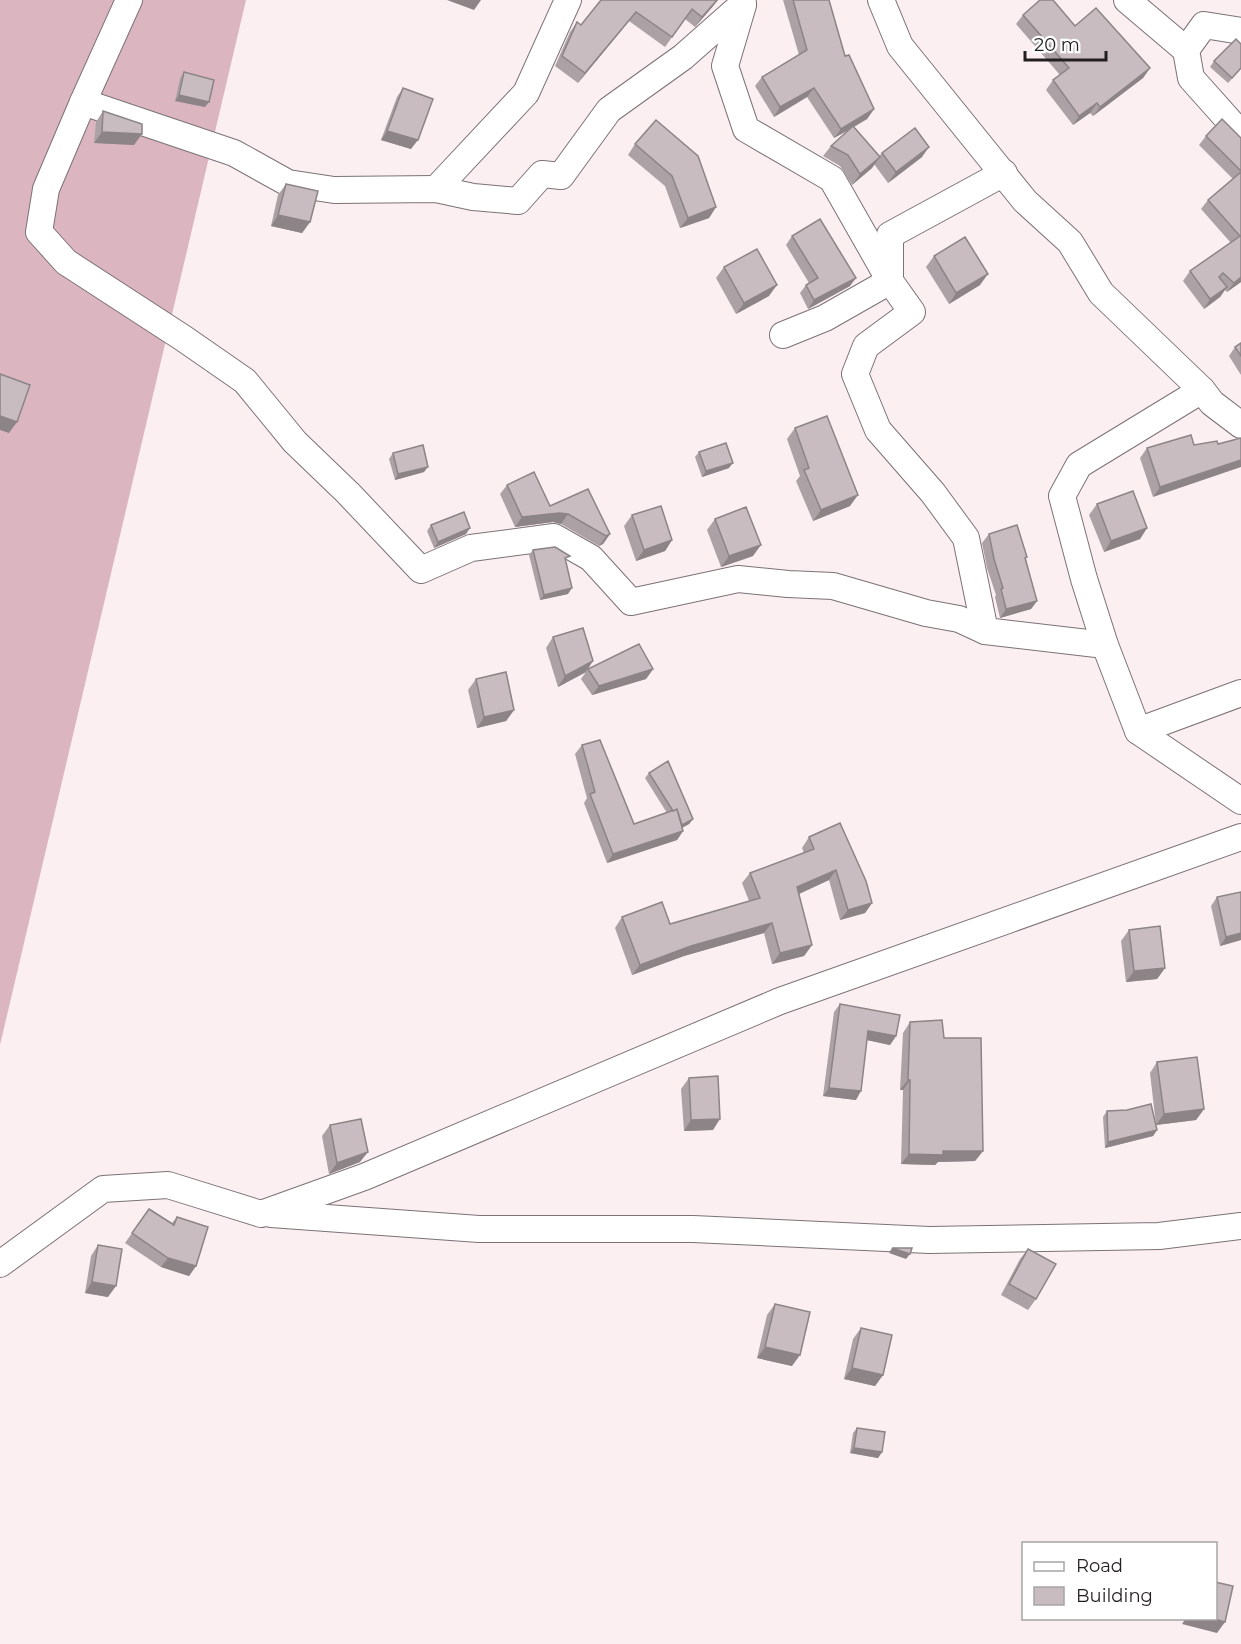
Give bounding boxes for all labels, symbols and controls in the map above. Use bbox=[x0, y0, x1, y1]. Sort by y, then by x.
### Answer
scale bar bbox=[1025, 24, 1106, 62]
text: 20 m bbox=[1034, 34, 1080, 56]
legend bbox=[1022, 1542, 1217, 1620]
text: Road bbox=[1076, 1555, 1123, 1577]
text: Building bbox=[1076, 1585, 1153, 1607]

